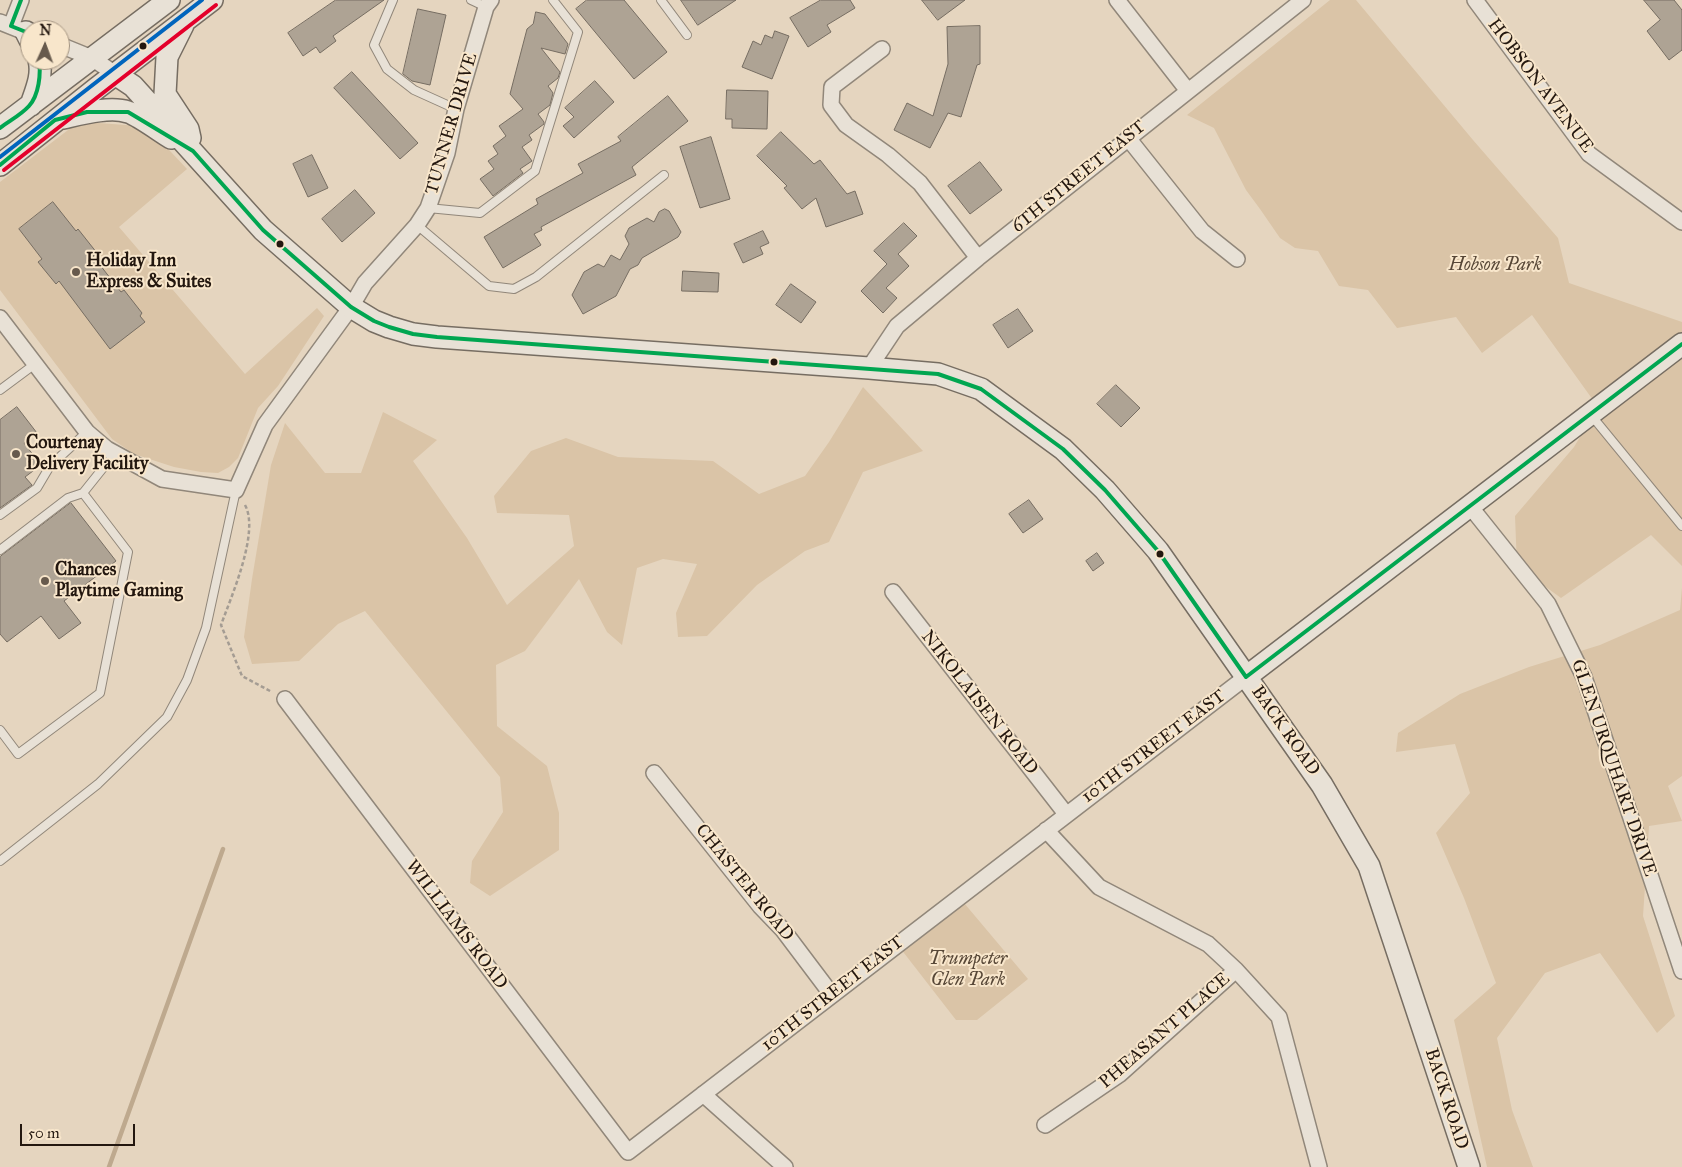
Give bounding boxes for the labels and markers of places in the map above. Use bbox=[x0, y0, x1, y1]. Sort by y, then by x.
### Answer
unlabelled marker bbox=[138, 41, 148, 51]
unlabelled marker bbox=[275, 239, 285, 249]
place label: Holiday Inn Express & Suites bbox=[86, 251, 211, 294]
marker: Holiday Inn Express & Suites bbox=[70, 266, 82, 278]
unlabelled marker bbox=[769, 357, 779, 367]
place label: Courtenay Delivery Facility bbox=[26, 433, 148, 476]
marker: Courtenay Delivery Facility bbox=[10, 448, 22, 460]
unlabelled marker bbox=[1155, 549, 1165, 559]
place label: Chances Playtime Gaming bbox=[55, 560, 183, 602]
marker: Chances Playtime Gaming bbox=[39, 575, 51, 587]

